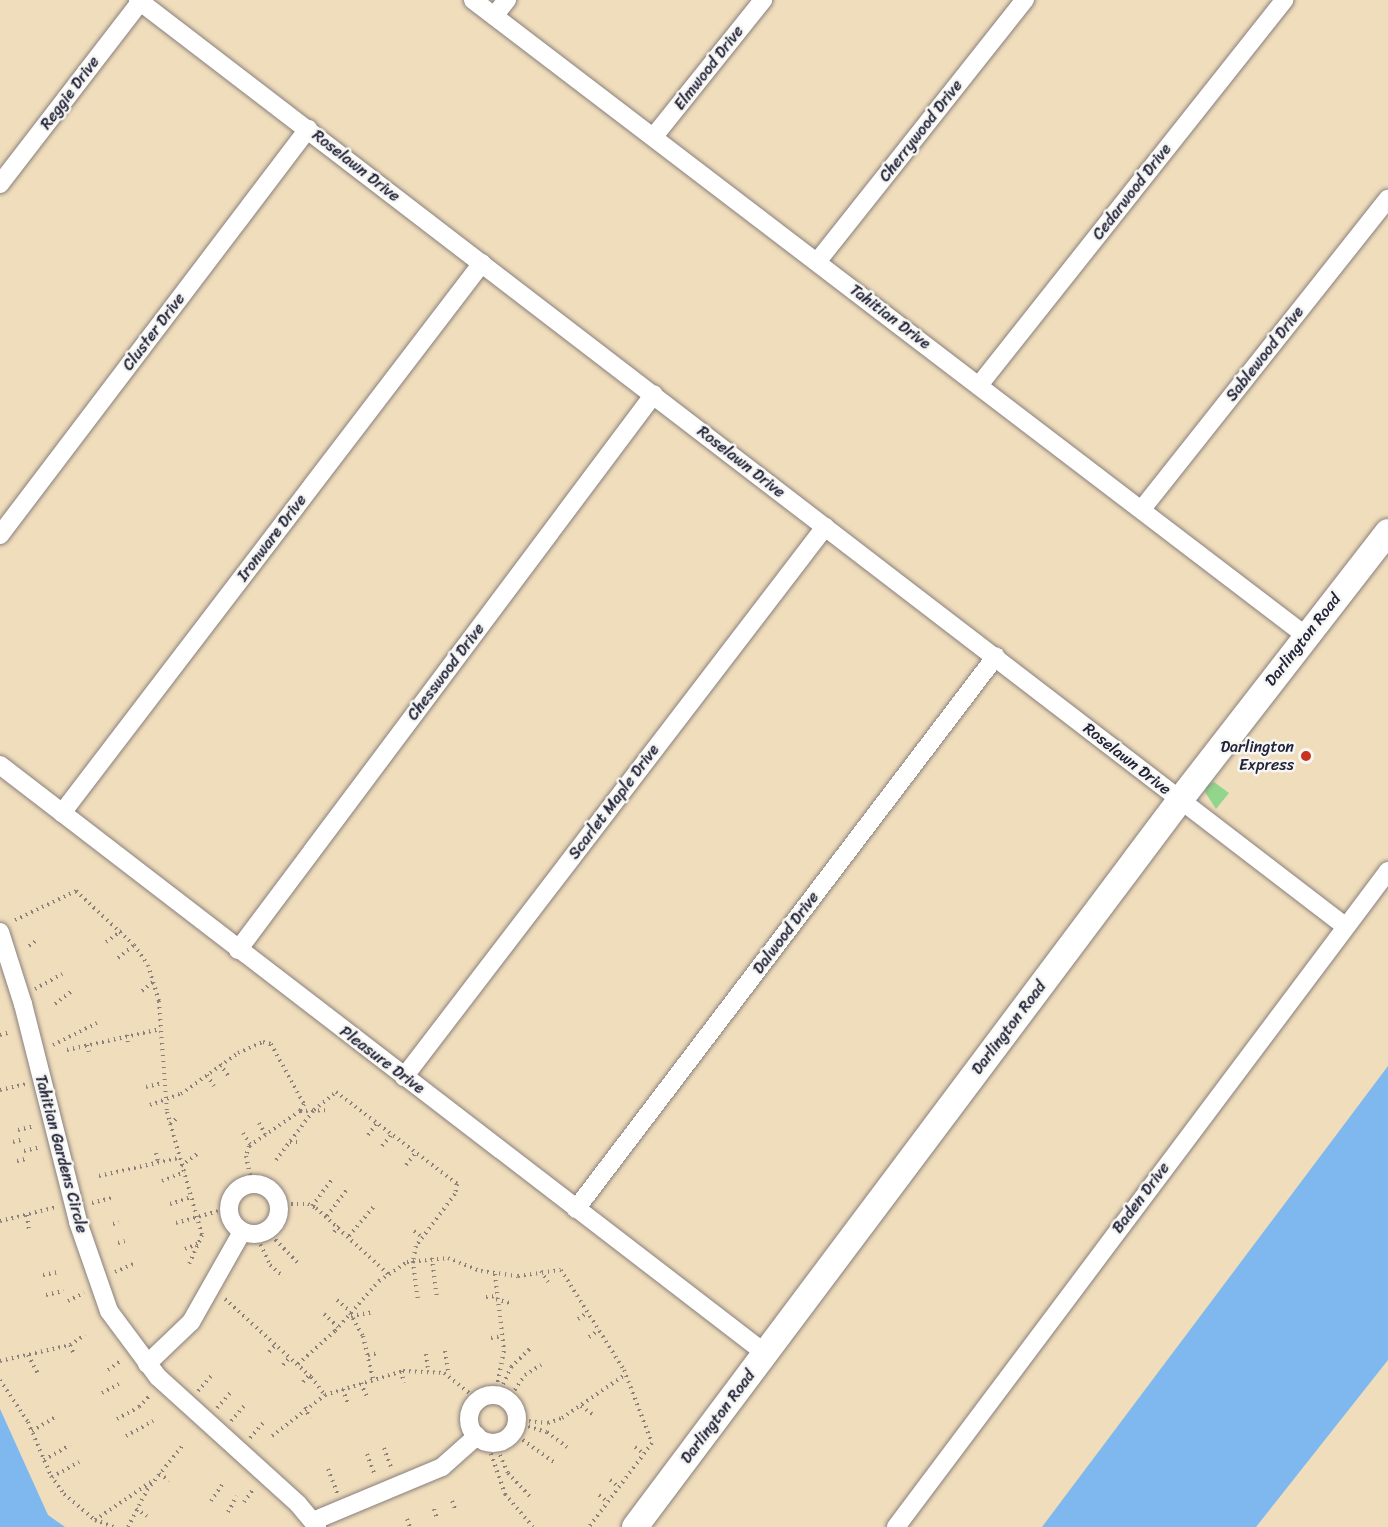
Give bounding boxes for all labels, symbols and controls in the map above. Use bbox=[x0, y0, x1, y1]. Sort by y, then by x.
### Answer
street label: Elmwood Drive bbox=[670, 22, 748, 114]
street label: Reggie Drive bbox=[36, 53, 104, 133]
street label: Cherrywood Drive bbox=[875, 76, 967, 186]
street label: Roselawn Drive bbox=[308, 126, 404, 206]
street label: Cedarwood Drive bbox=[1088, 140, 1176, 244]
street label: Tahitian Drive bbox=[846, 280, 934, 354]
street label: Cluster Drive bbox=[119, 289, 189, 375]
street label: Sablewood Drive bbox=[1222, 303, 1308, 405]
street label: Roselawn Drive bbox=[693, 422, 789, 502]
street label: Ironware Drive bbox=[233, 491, 311, 585]
street label: Darlington Road bbox=[1261, 590, 1345, 690]
street label: Chesswood Drive bbox=[403, 620, 489, 724]
street label: Roselawn Drive bbox=[1079, 719, 1175, 799]
place label: Darlington Express bbox=[1220, 737, 1294, 775]
street label: Scarlet Maple Drive bbox=[564, 741, 664, 863]
marker: Darlington Express bbox=[1299, 749, 1313, 763]
street label: Dalwood Drive bbox=[749, 888, 823, 978]
street label: Darlington Road bbox=[968, 978, 1050, 1078]
street label: Pleasure Drive bbox=[336, 1022, 428, 1098]
street label: Tahitian Gardens Circle bbox=[31, 1072, 91, 1236]
street label: Baden Drive bbox=[1108, 1159, 1174, 1237]
street label: Darlington Road bbox=[677, 1367, 759, 1467]

